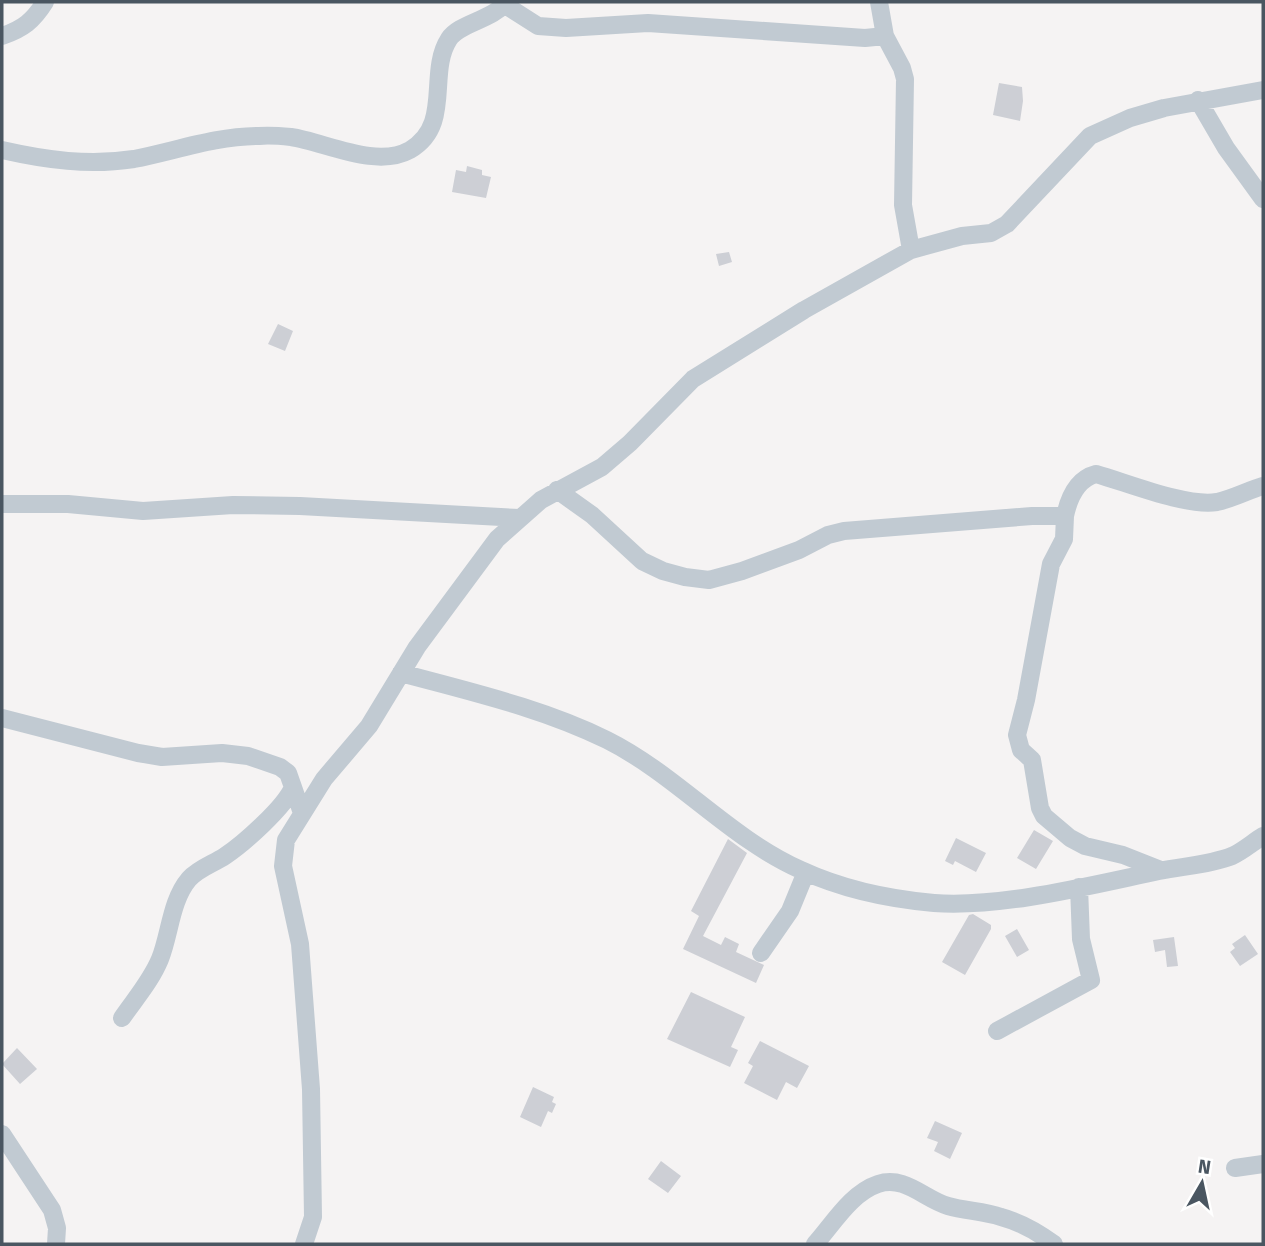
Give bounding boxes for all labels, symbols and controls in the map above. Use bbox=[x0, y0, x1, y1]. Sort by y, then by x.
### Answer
north arrow bbox=[1167, 1148, 1237, 1218]
text: N bbox=[1197, 1154, 1213, 1179]

